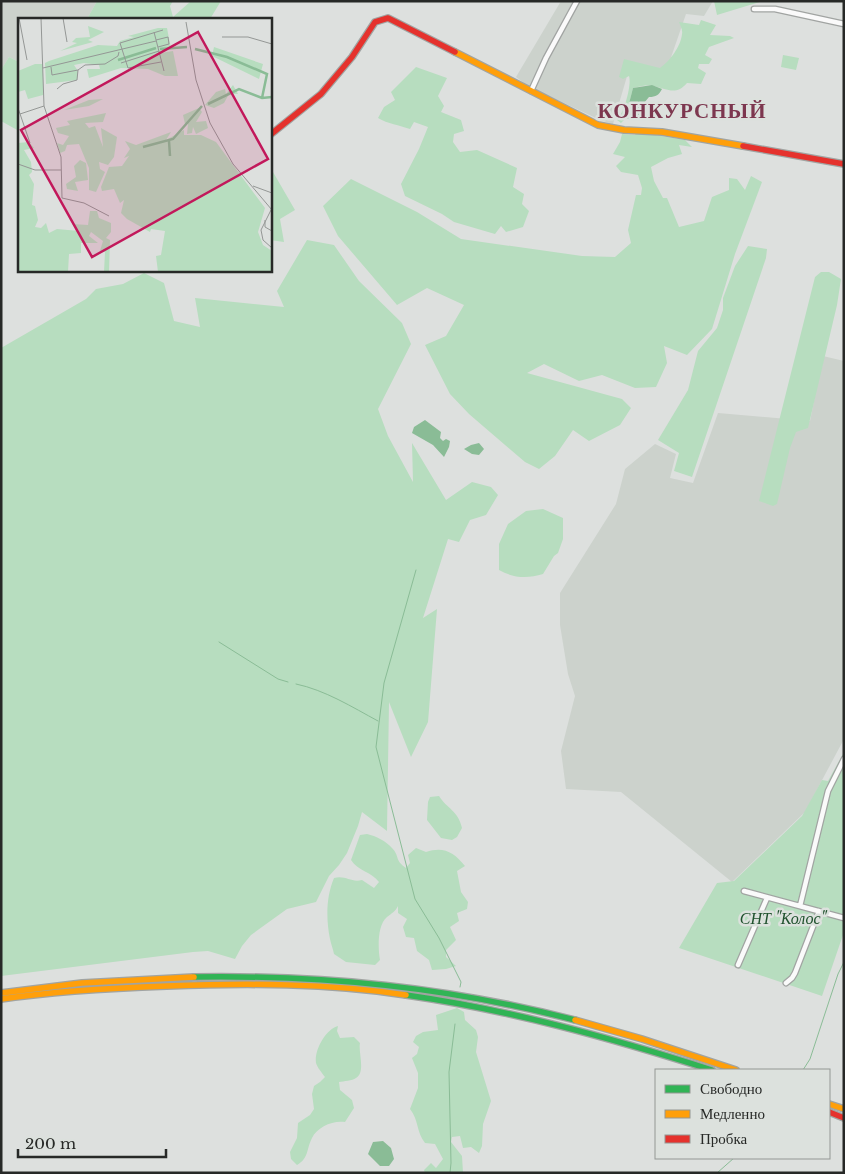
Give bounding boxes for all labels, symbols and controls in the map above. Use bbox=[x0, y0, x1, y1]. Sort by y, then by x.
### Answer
inset map bbox=[18, 18, 271, 271]
district label: КОНКУРСНЫЙ bbox=[597, 98, 767, 124]
park label: СНТ "Колос" bbox=[740, 908, 828, 928]
legend bbox=[655, 1069, 830, 1159]
text: Свободно bbox=[700, 1079, 762, 1098]
text: Медленно bbox=[700, 1104, 765, 1123]
scale bar bbox=[18, 1126, 165, 1158]
text: Пробка bbox=[700, 1129, 748, 1148]
text: 200 m bbox=[25, 1134, 76, 1153]

